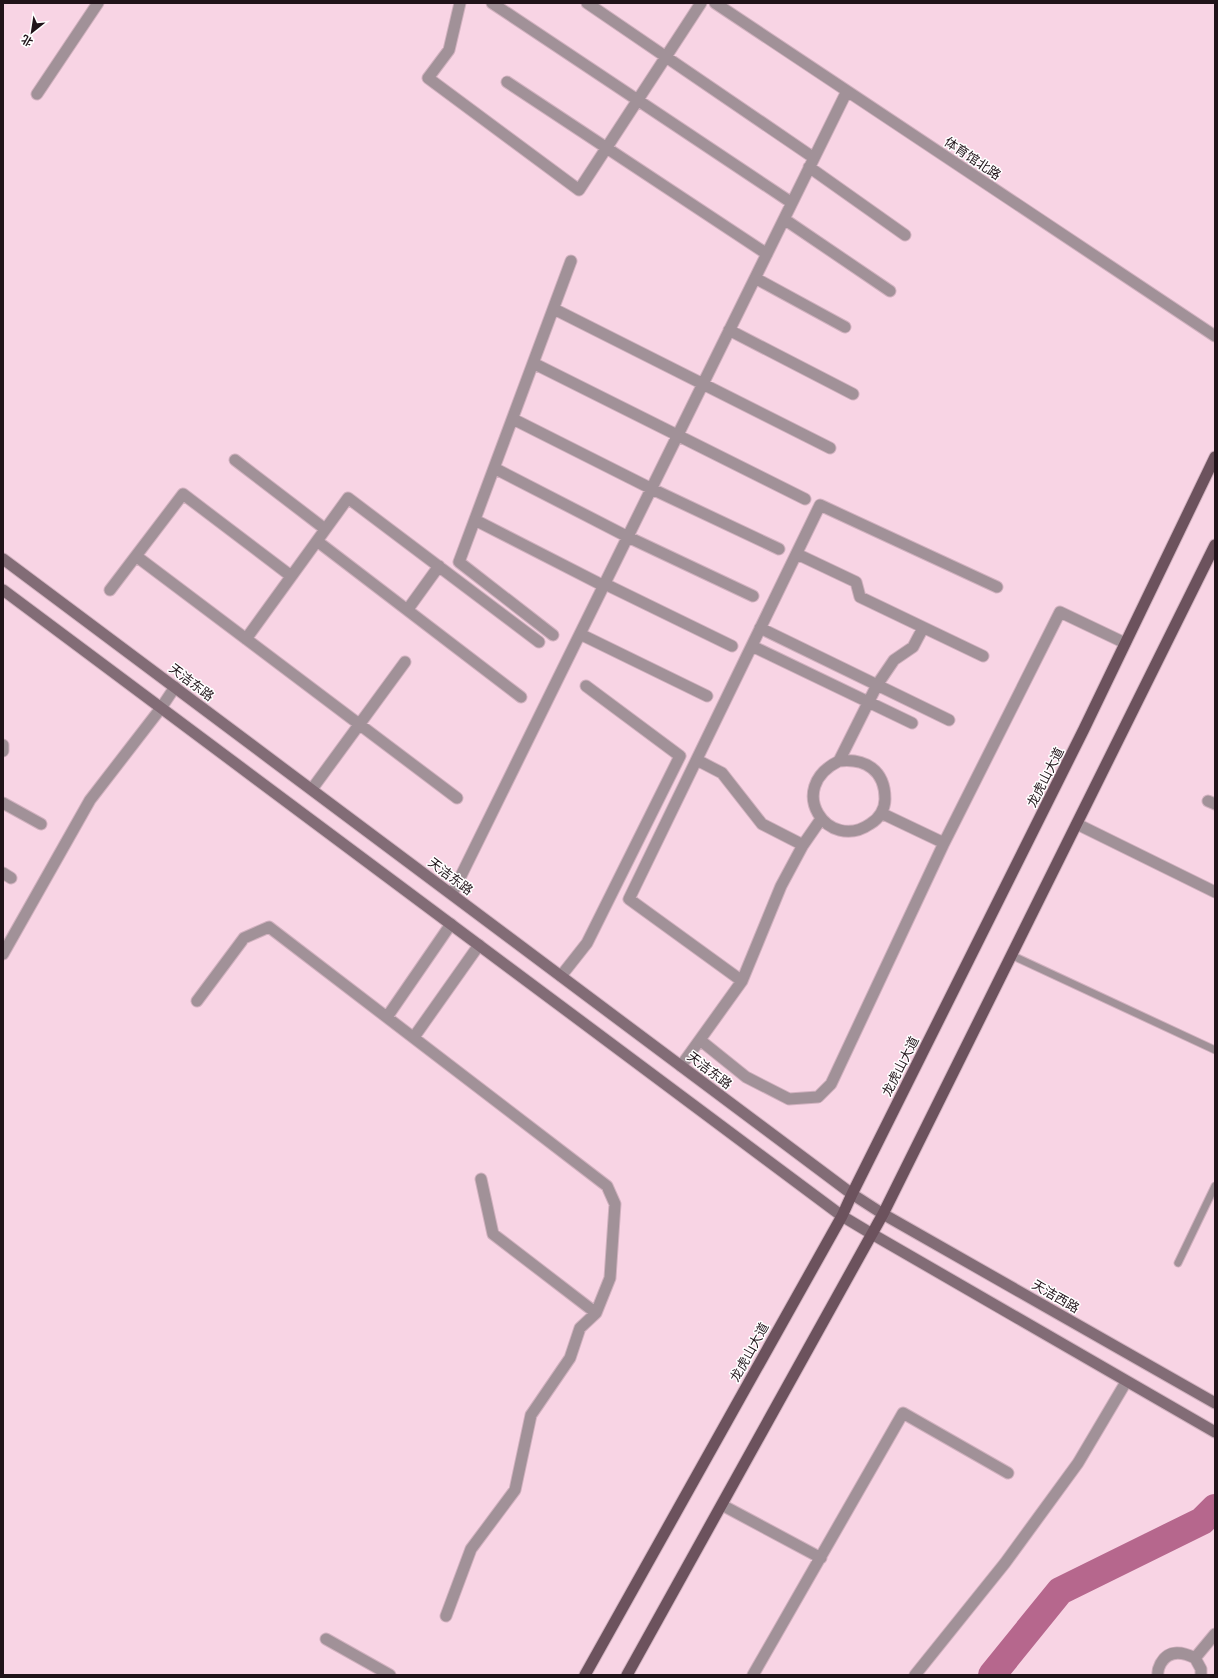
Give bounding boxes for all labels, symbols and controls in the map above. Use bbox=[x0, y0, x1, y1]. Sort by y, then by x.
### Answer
north arrow bbox=[12, 12, 52, 52]
text: 北 bbox=[19, 33, 35, 49]
street label: 体育馆北路 bbox=[942, 134, 1004, 183]
street label: 天洁东路 bbox=[166, 661, 217, 704]
street label: 龙虎山大道 bbox=[1024, 745, 1067, 810]
street label: 天洁东路 bbox=[425, 855, 476, 898]
street label: 龙虎山大道 bbox=[879, 1034, 922, 1099]
street label: 天洁东路 bbox=[684, 1049, 735, 1092]
street label: 天洁西路 bbox=[1029, 1277, 1082, 1316]
street label: 龙虎山大道 bbox=[727, 1320, 772, 1384]

